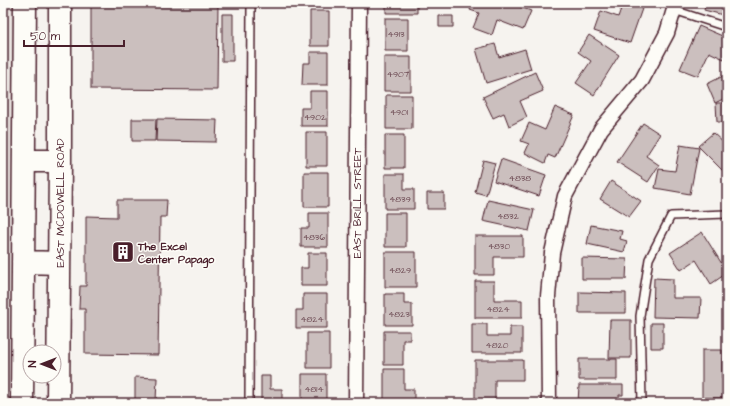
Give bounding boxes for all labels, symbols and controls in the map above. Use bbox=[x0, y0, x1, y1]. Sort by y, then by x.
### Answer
scale bar bbox=[24, 22, 124, 48]
text: 50 m bbox=[30, 28, 61, 45]
house number: 4913 bbox=[388, 28, 405, 41]
house number: 4907 bbox=[387, 68, 410, 81]
house number: 4901 bbox=[390, 106, 408, 119]
house number: 4902 bbox=[304, 111, 327, 124]
street label: EAST MCDOWELL ROAD bbox=[53, 138, 68, 268]
street label: EAST BRILL STREET bbox=[350, 148, 365, 258]
house number: 4838 bbox=[509, 172, 531, 185]
house number: 4839 bbox=[389, 193, 411, 206]
house number: 4832 bbox=[497, 210, 520, 223]
house number: 4836 bbox=[303, 231, 325, 244]
building icon: The Excel Center Papago bbox=[110, 239, 136, 265]
place label: The Excel Center Papago bbox=[137, 239, 215, 269]
house number: 4830 bbox=[488, 240, 510, 253]
house number: 4829 bbox=[389, 264, 411, 277]
house number: 4824 bbox=[486, 303, 510, 316]
house number: 4823 bbox=[388, 308, 410, 321]
house number: 4824 bbox=[300, 313, 324, 326]
house number: 4820 bbox=[486, 339, 509, 352]
north arrow bbox=[22, 344, 62, 384]
text: N bbox=[25, 360, 40, 367]
house number: 4814 bbox=[304, 383, 324, 396]

